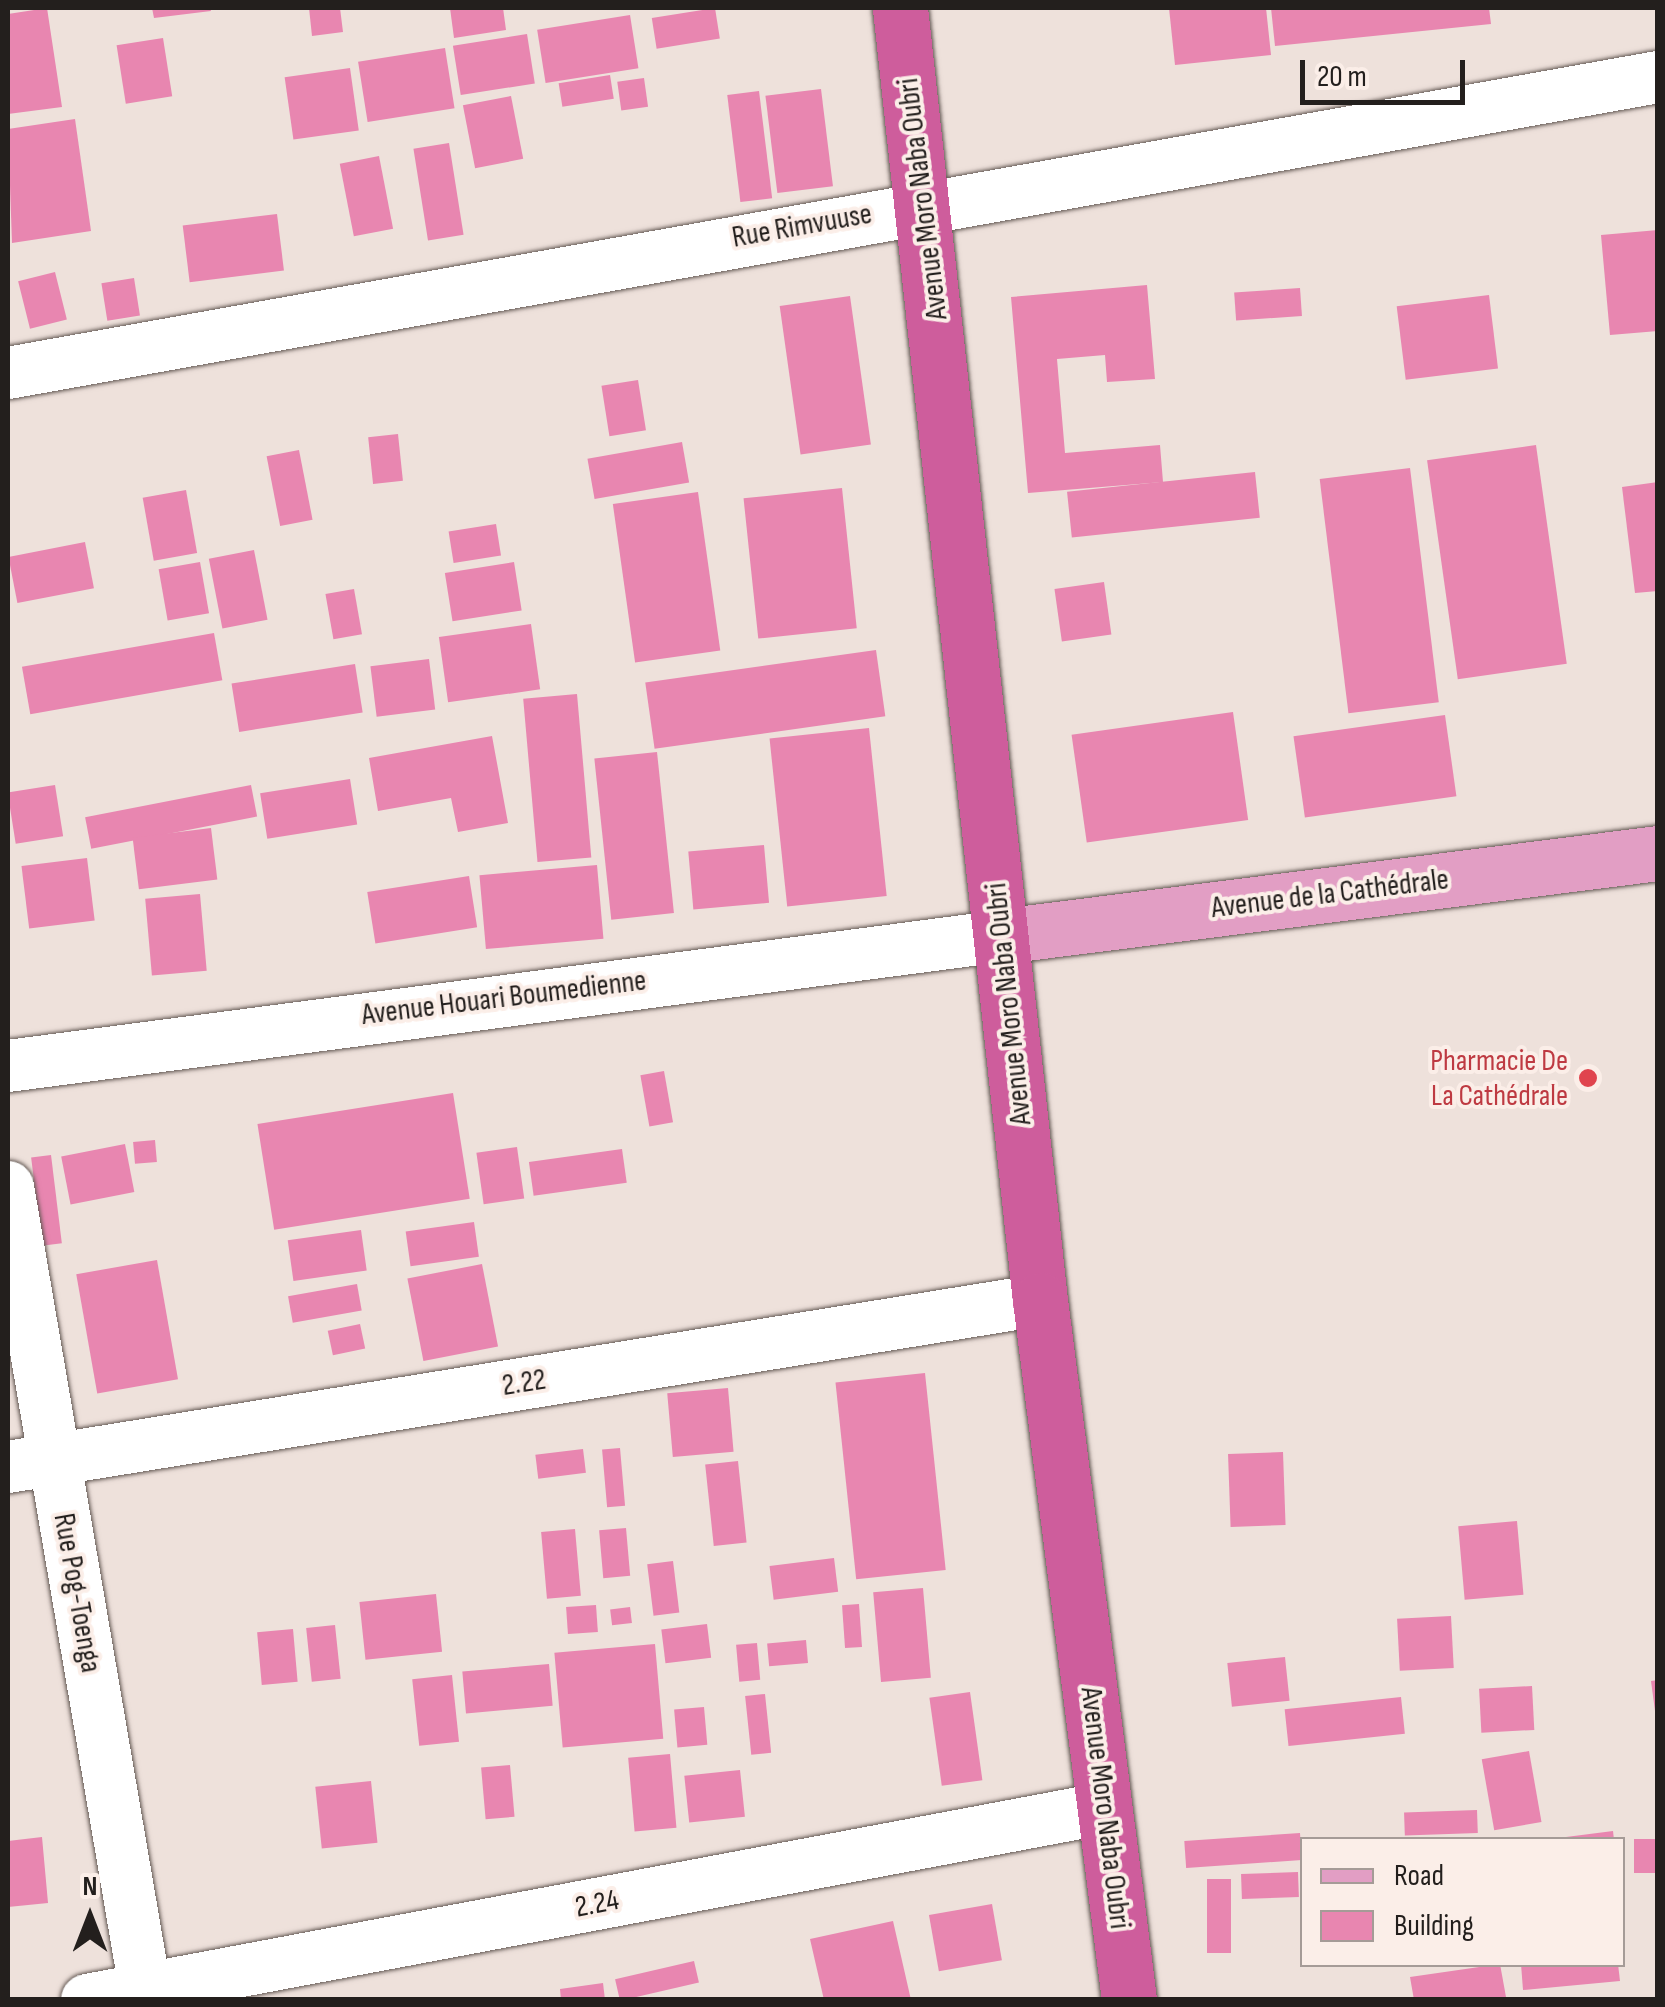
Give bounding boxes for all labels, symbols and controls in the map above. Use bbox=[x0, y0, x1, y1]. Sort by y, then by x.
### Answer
scale bar bbox=[1305, 40, 1470, 102]
text: 20 m bbox=[1317, 59, 1367, 95]
street label: Avenue Moro Naba Oubri bbox=[890, 76, 956, 322]
street label: Rue Rimvuuse bbox=[729, 196, 875, 256]
street label: Avenue de la Cathédrale bbox=[1209, 862, 1451, 926]
street label: Avenue Moro Naba Oubri bbox=[978, 881, 1040, 1127]
street label: Avenue Houari Boumedienne bbox=[360, 963, 648, 1033]
place label: Pharmacie De La Cathédrale bbox=[1430, 1043, 1568, 1114]
marker: Pharmacie De La Cathédrale bbox=[1577, 1067, 1599, 1089]
street label: 2.22 bbox=[500, 1362, 548, 1404]
street label: Rue Pog-Toenga bbox=[45, 1511, 109, 1675]
street label: Avenue Moro Naba Oubri bbox=[1072, 1685, 1138, 1931]
legend bbox=[1300, 1837, 1625, 1967]
text: Road bbox=[1394, 1858, 1444, 1894]
north arrow bbox=[40, 1867, 140, 1967]
text: N bbox=[83, 1870, 97, 1903]
street label: 2.24 bbox=[572, 1882, 622, 1926]
text: Building bbox=[1394, 1908, 1474, 1944]

